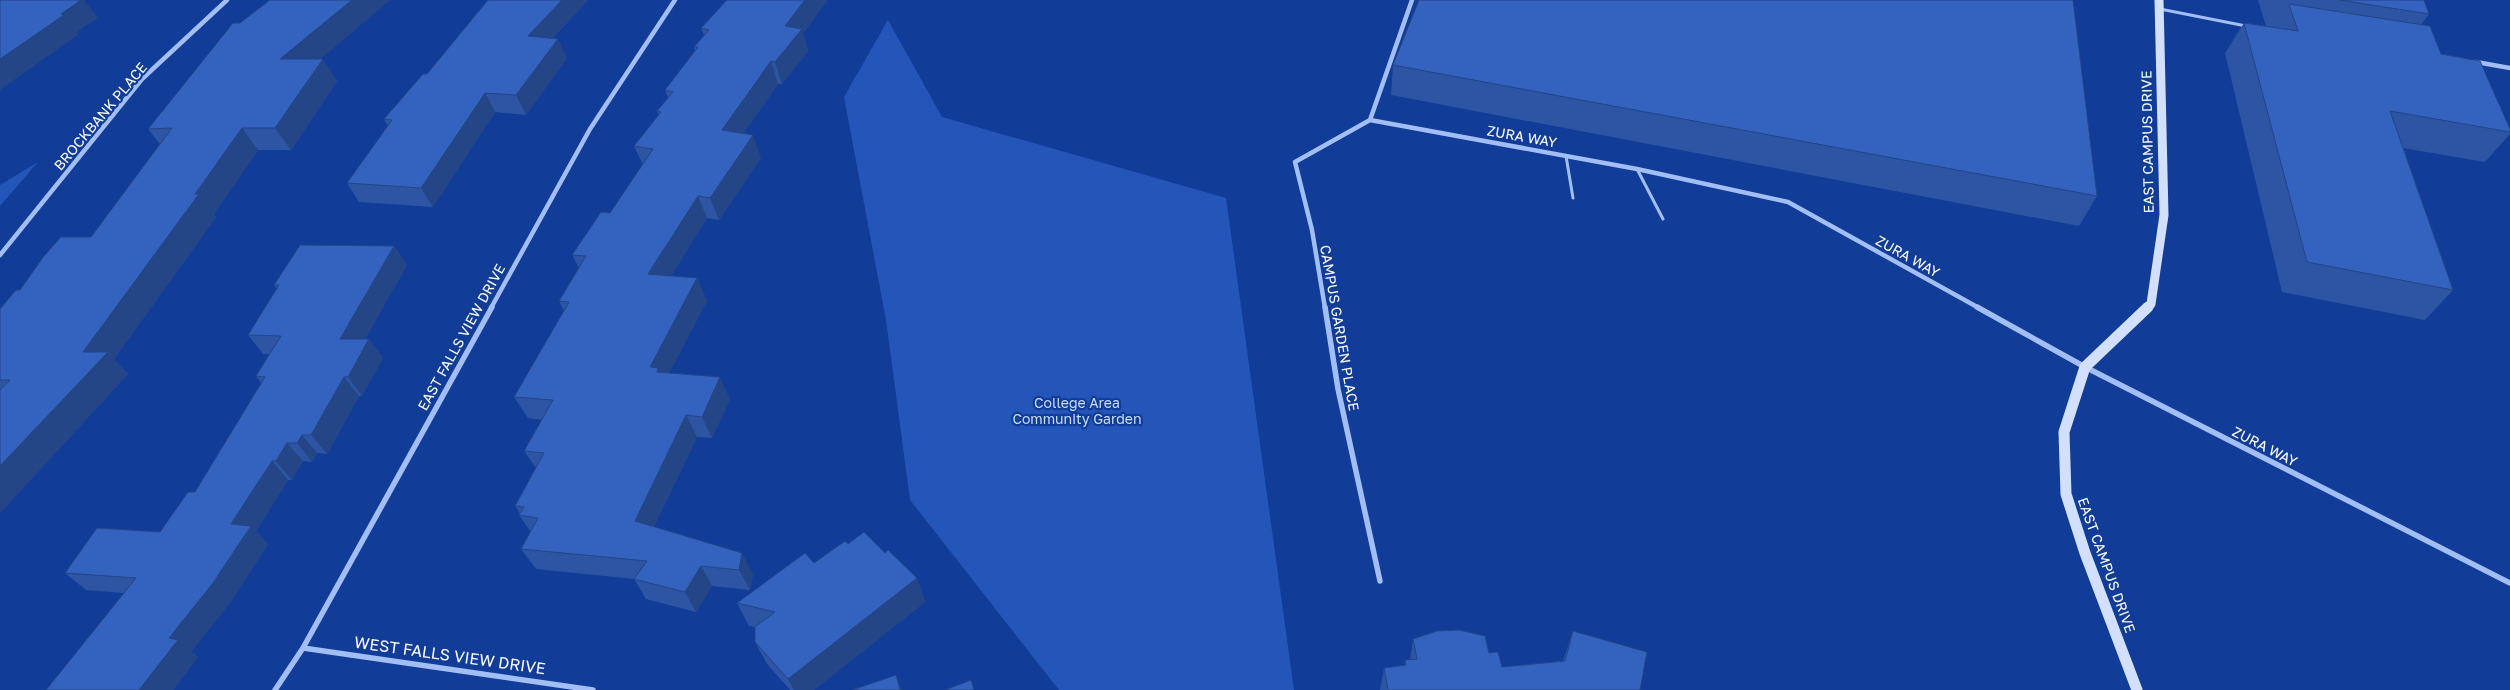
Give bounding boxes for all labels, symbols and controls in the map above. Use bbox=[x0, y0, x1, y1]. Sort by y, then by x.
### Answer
street label: BROCKBANK PLACE bbox=[50, 59, 150, 173]
street label: EAST CAMPUS DRIVE bbox=[2137, 70, 2157, 214]
street label: ZURA WAY bbox=[1486, 122, 1558, 151]
street label: ZURA WAY bbox=[1873, 231, 1943, 281]
street label: CAMPUS GARDEN PLACE bbox=[1317, 244, 1363, 412]
street label: EAST FALLS VIEW DRIVE bbox=[414, 261, 508, 413]
park label: College Area Community Garden bbox=[1012, 394, 1142, 427]
street label: ZURA WAY bbox=[2230, 422, 2300, 470]
street label: EAST CAMPUS DRIVE bbox=[2075, 495, 2139, 635]
street label: WEST FALLS VIEW DRIVE bbox=[353, 632, 547, 678]

